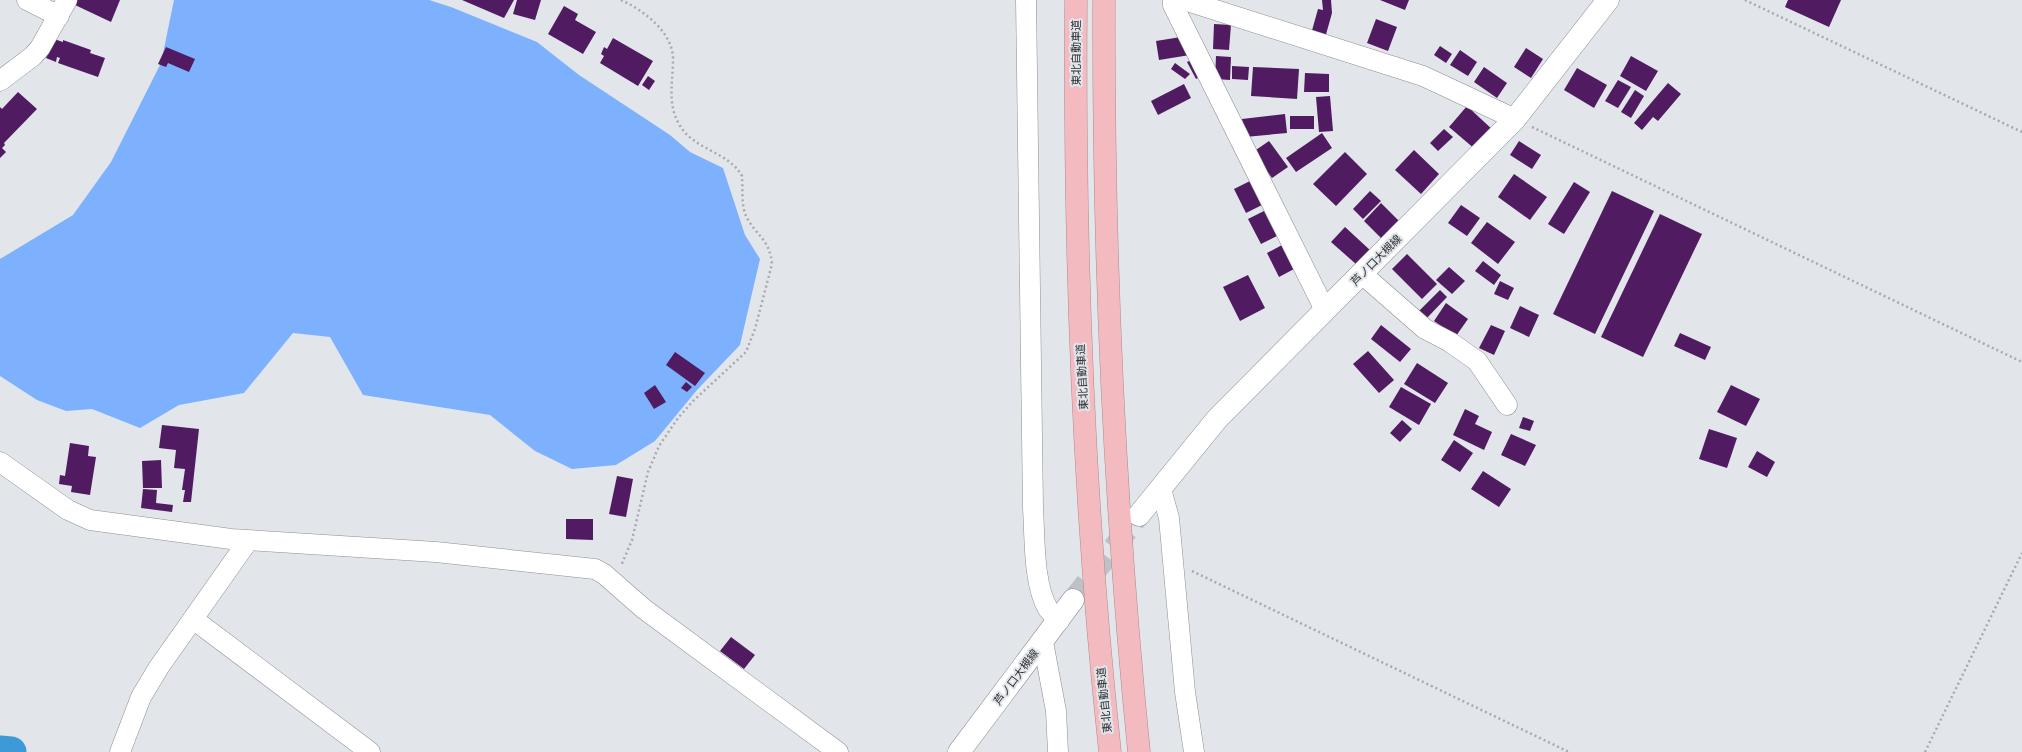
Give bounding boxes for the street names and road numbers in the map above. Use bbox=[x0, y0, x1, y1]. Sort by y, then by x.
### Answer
street label: 東北自動車道 bbox=[1069, 20, 1083, 86]
street label: 芦ノ口大槻線 bbox=[1348, 232, 1404, 288]
street label: 東北自動車道 bbox=[1073, 344, 1091, 410]
street label: 芦ノ口大槻線 bbox=[991, 646, 1041, 708]
street label: 東北自動車道 bbox=[1094, 666, 1114, 734]

